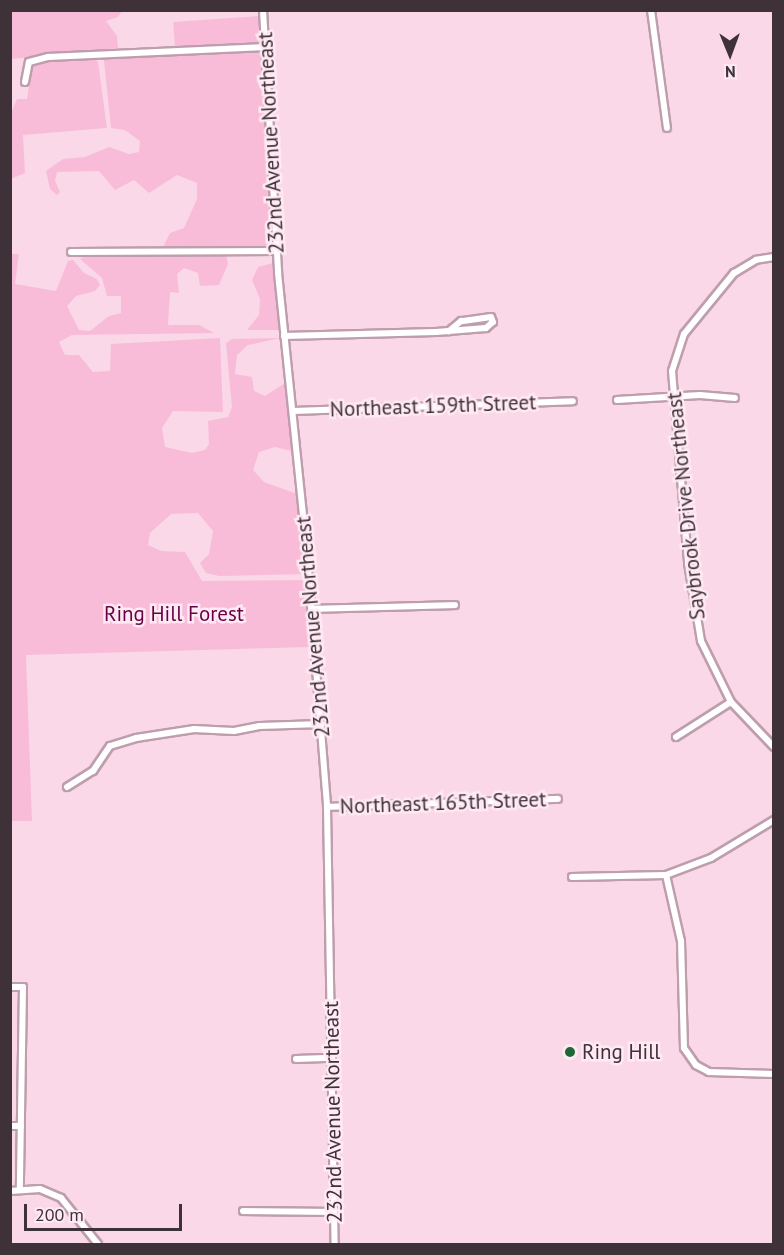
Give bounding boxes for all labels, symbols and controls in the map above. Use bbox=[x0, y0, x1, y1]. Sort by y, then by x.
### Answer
north arrow bbox=[700, 24, 760, 84]
street label: 232nd Avenue Northeast bbox=[253, 31, 289, 255]
text: N bbox=[725, 62, 736, 82]
street label: Northeast 159th Street bbox=[329, 390, 537, 422]
street label: Saybrook Drive Northeast bbox=[661, 391, 711, 621]
street label: 232nd Avenue Northeast bbox=[291, 515, 335, 739]
park label: Ring Hill Forest bbox=[104, 601, 244, 627]
street label: Northeast 165th Street bbox=[339, 787, 547, 819]
street label: 232nd Avenue Northeast bbox=[318, 1000, 348, 1224]
place label: Ring Hill bbox=[582, 1039, 660, 1065]
marker: Ring Hill bbox=[563, 1045, 577, 1059]
scale bar bbox=[27, 1192, 184, 1230]
text: 200 m bbox=[35, 1203, 84, 1226]

